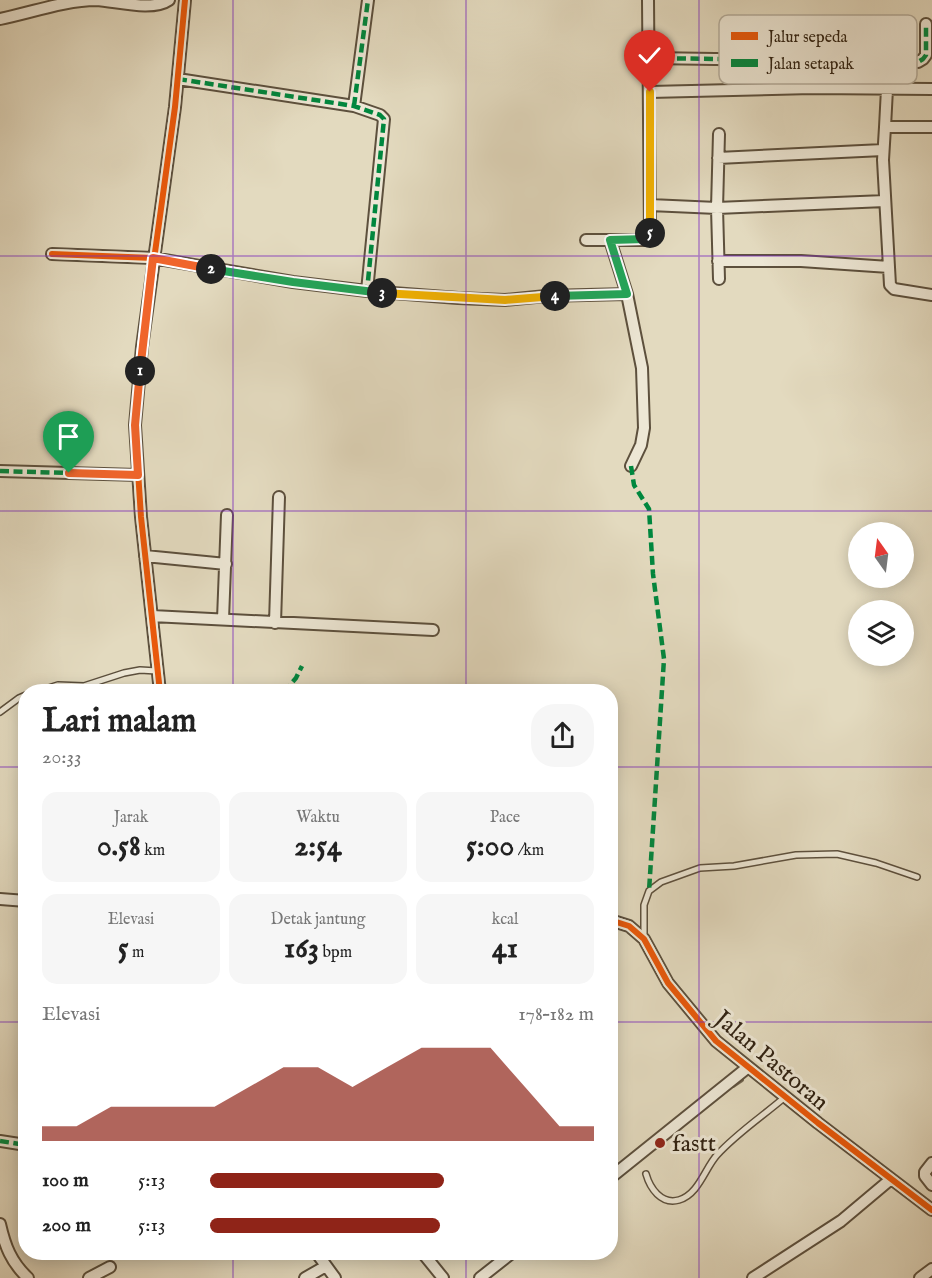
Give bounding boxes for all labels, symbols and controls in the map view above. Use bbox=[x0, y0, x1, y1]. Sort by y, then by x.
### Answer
legend bbox=[719, 15, 917, 84]
text: Jalur sepeda bbox=[766, 28, 848, 48]
pin bbox=[624, 30, 675, 92]
icon: check bbox=[633, 39, 666, 72]
text: Jalan setapak bbox=[766, 55, 854, 75]
pin: 5 bbox=[635, 218, 665, 248]
text: 5 bbox=[647, 223, 653, 243]
pin: 2 bbox=[196, 254, 226, 284]
text: 2 bbox=[207, 259, 215, 279]
pin: 3 bbox=[367, 278, 397, 308]
pin: 4 bbox=[540, 281, 570, 311]
text: 3 bbox=[379, 283, 385, 303]
text: 4 bbox=[551, 286, 559, 306]
pin: 1 bbox=[125, 356, 155, 386]
text: 1 bbox=[137, 361, 143, 381]
pin bbox=[43, 411, 94, 473]
icon: arrive bbox=[52, 420, 85, 453]
north arrow bbox=[848, 522, 914, 588]
map controls bbox=[848, 522, 914, 666]
button: layers bbox=[848, 600, 914, 666]
text: Lari malam bbox=[42, 701, 196, 743]
button: share bbox=[531, 704, 594, 767]
text: 20:33 bbox=[42, 745, 81, 770]
text: Jarak bbox=[114, 808, 148, 828]
text: Waktu bbox=[296, 808, 340, 828]
text: Pace bbox=[490, 808, 520, 828]
text: 0.58 bbox=[97, 828, 141, 866]
text: 2:54 bbox=[294, 828, 342, 866]
text: 5:00 bbox=[466, 828, 514, 866]
text: km bbox=[141, 841, 165, 861]
text: /km bbox=[514, 841, 544, 861]
text: Elevasi bbox=[108, 910, 154, 930]
text: Detak jantung bbox=[271, 910, 365, 930]
text: kcal bbox=[492, 910, 518, 930]
text: 5 bbox=[118, 930, 129, 968]
text: 163 bbox=[284, 930, 319, 968]
text: 41 bbox=[492, 930, 518, 968]
text: m bbox=[129, 943, 144, 963]
text: bpm bbox=[319, 943, 352, 963]
text: Elevasi bbox=[42, 1002, 100, 1027]
text: 178–182 m bbox=[518, 1002, 594, 1027]
street label: Jalan Pastoran bbox=[705, 1002, 835, 1118]
place label: fastt bbox=[672, 1129, 716, 1160]
marker: fastt bbox=[653, 1136, 667, 1150]
text: 100 m bbox=[42, 1168, 89, 1193]
text: 5:13 bbox=[138, 1168, 165, 1193]
text: 200 m bbox=[42, 1213, 91, 1238]
text: 5:13 bbox=[138, 1213, 165, 1238]

